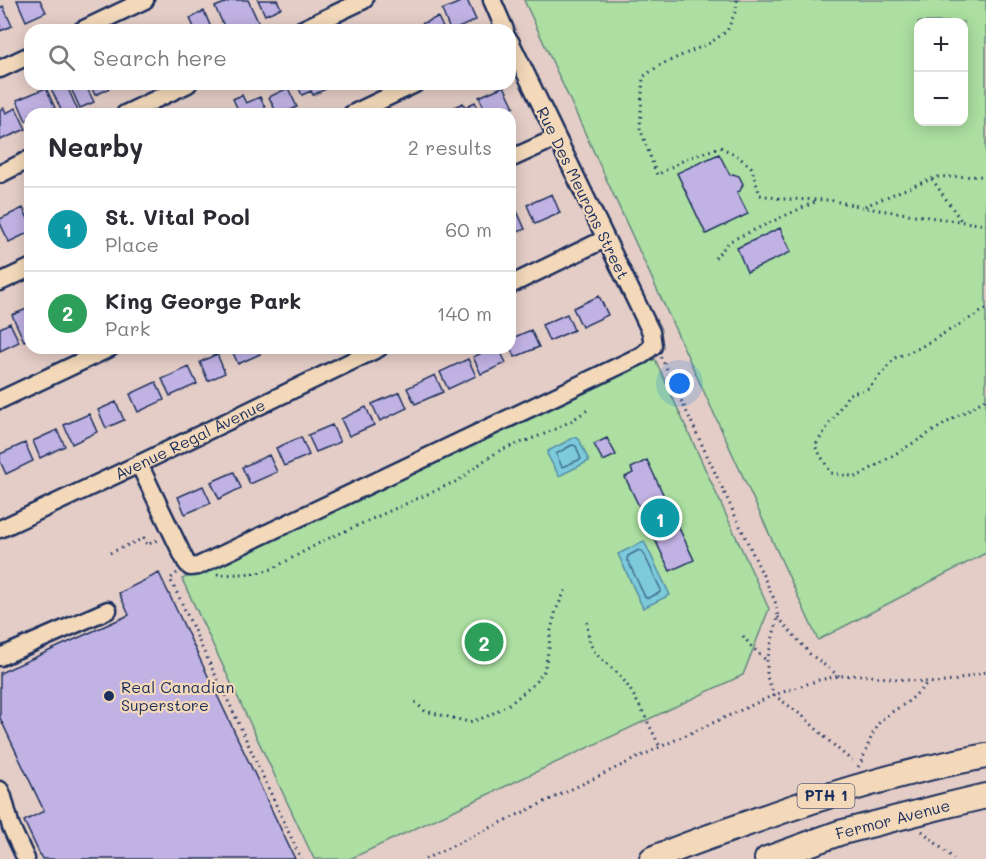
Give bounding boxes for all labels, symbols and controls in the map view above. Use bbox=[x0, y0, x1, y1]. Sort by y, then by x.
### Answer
map controls bbox=[914, 18, 968, 126]
button: + bbox=[914, 18, 968, 72]
search box bbox=[24, 24, 516, 90]
icon: search bbox=[45, 41, 78, 74]
text: Search here bbox=[93, 43, 227, 72]
button: − bbox=[914, 72, 968, 126]
street label: Rue Des Meurons Street bbox=[532, 103, 634, 283]
text: Nearby bbox=[48, 130, 143, 164]
text: 2 results bbox=[408, 134, 492, 160]
text: St. Vital Pool bbox=[105, 202, 250, 231]
text: 1 bbox=[63, 216, 72, 242]
text: 60 m bbox=[445, 216, 492, 242]
text: Place bbox=[105, 231, 159, 257]
text: King George Park bbox=[105, 286, 301, 315]
text: 2 bbox=[62, 300, 73, 326]
text: 140 m bbox=[437, 300, 492, 326]
text: Park bbox=[105, 315, 150, 341]
your location bbox=[665, 369, 694, 398]
street label: Avenue Regal Avenue bbox=[111, 394, 268, 484]
pin: 1 bbox=[640, 496, 680, 540]
pin: 2 bbox=[464, 620, 504, 664]
place label: Real Canadian Superstore bbox=[121, 676, 234, 715]
marker: Real Canadian Superstore bbox=[102, 689, 116, 703]
road number: PTH 1 bbox=[798, 784, 854, 808]
street label: Fermor Avenue bbox=[833, 794, 952, 844]

